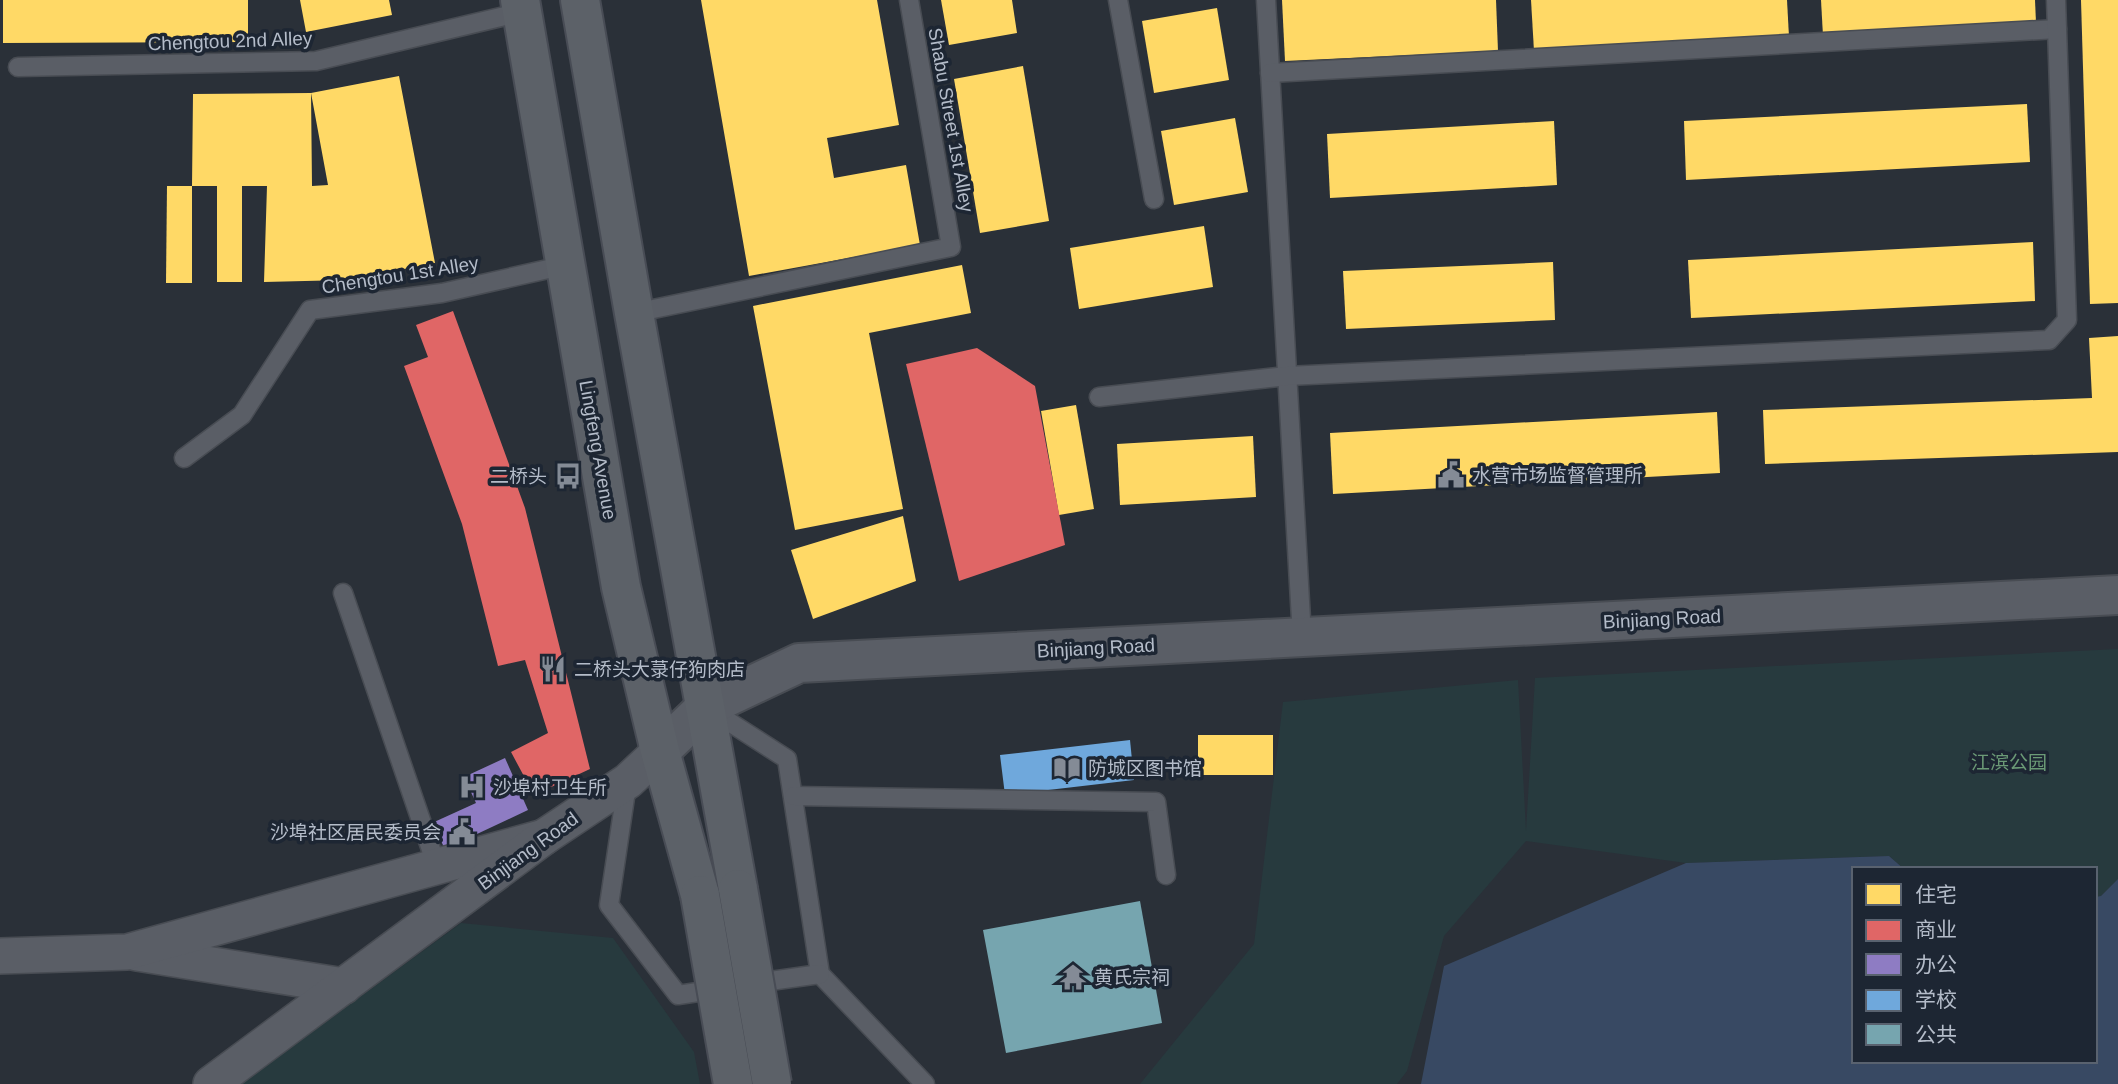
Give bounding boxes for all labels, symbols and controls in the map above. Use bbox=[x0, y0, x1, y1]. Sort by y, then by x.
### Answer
street label: Shabu Street 1st Alley bbox=[924, 26, 978, 214]
street label: Chengtou 2nd Alley bbox=[147, 28, 313, 54]
street label: Chengtou 1st Alley bbox=[320, 252, 480, 298]
street label: Lingfeng Avenue bbox=[575, 379, 621, 521]
public building icon: 水营市场监督管理所 bbox=[1436, 460, 1466, 490]
bus stop icon: 二桥头 bbox=[553, 461, 583, 491]
place label: 水营市场监督管理所 bbox=[1472, 465, 1643, 486]
place label: 二桥头 bbox=[490, 466, 547, 487]
street label: Binjiang Road bbox=[1602, 605, 1722, 633]
street label: Binjiang Road bbox=[1036, 634, 1156, 662]
restaurant icon: 二桥头大菉仔狗肉店 bbox=[538, 654, 568, 684]
place label: 二桥头大菉仔狗肉店 bbox=[574, 659, 745, 680]
park label: 江滨公园 bbox=[1971, 752, 2047, 773]
library icon: 防城区图书馆 bbox=[1052, 753, 1082, 783]
place label: 防城区图书馆 bbox=[1088, 758, 1202, 779]
hospital icon: 沙埠村卫生所 bbox=[457, 772, 487, 802]
place label: 沙埠村卫生所 bbox=[493, 777, 607, 798]
street label: Binjiang Road bbox=[474, 808, 582, 894]
public building icon: 沙埠社区居民委员会 bbox=[447, 817, 477, 847]
place label: 沙埠社区居民委员会 bbox=[270, 822, 441, 843]
legend bbox=[1852, 867, 2097, 1063]
text: 住宅 bbox=[1915, 883, 1957, 906]
text: 商业 bbox=[1915, 918, 1957, 941]
text: 办公 bbox=[1915, 953, 1957, 976]
temple icon: 黄氏宗祠 bbox=[1058, 962, 1088, 992]
place label: 黄氏宗祠 bbox=[1094, 967, 1170, 988]
text: 学校 bbox=[1915, 988, 1957, 1011]
text: 公共 bbox=[1915, 1023, 1957, 1046]

